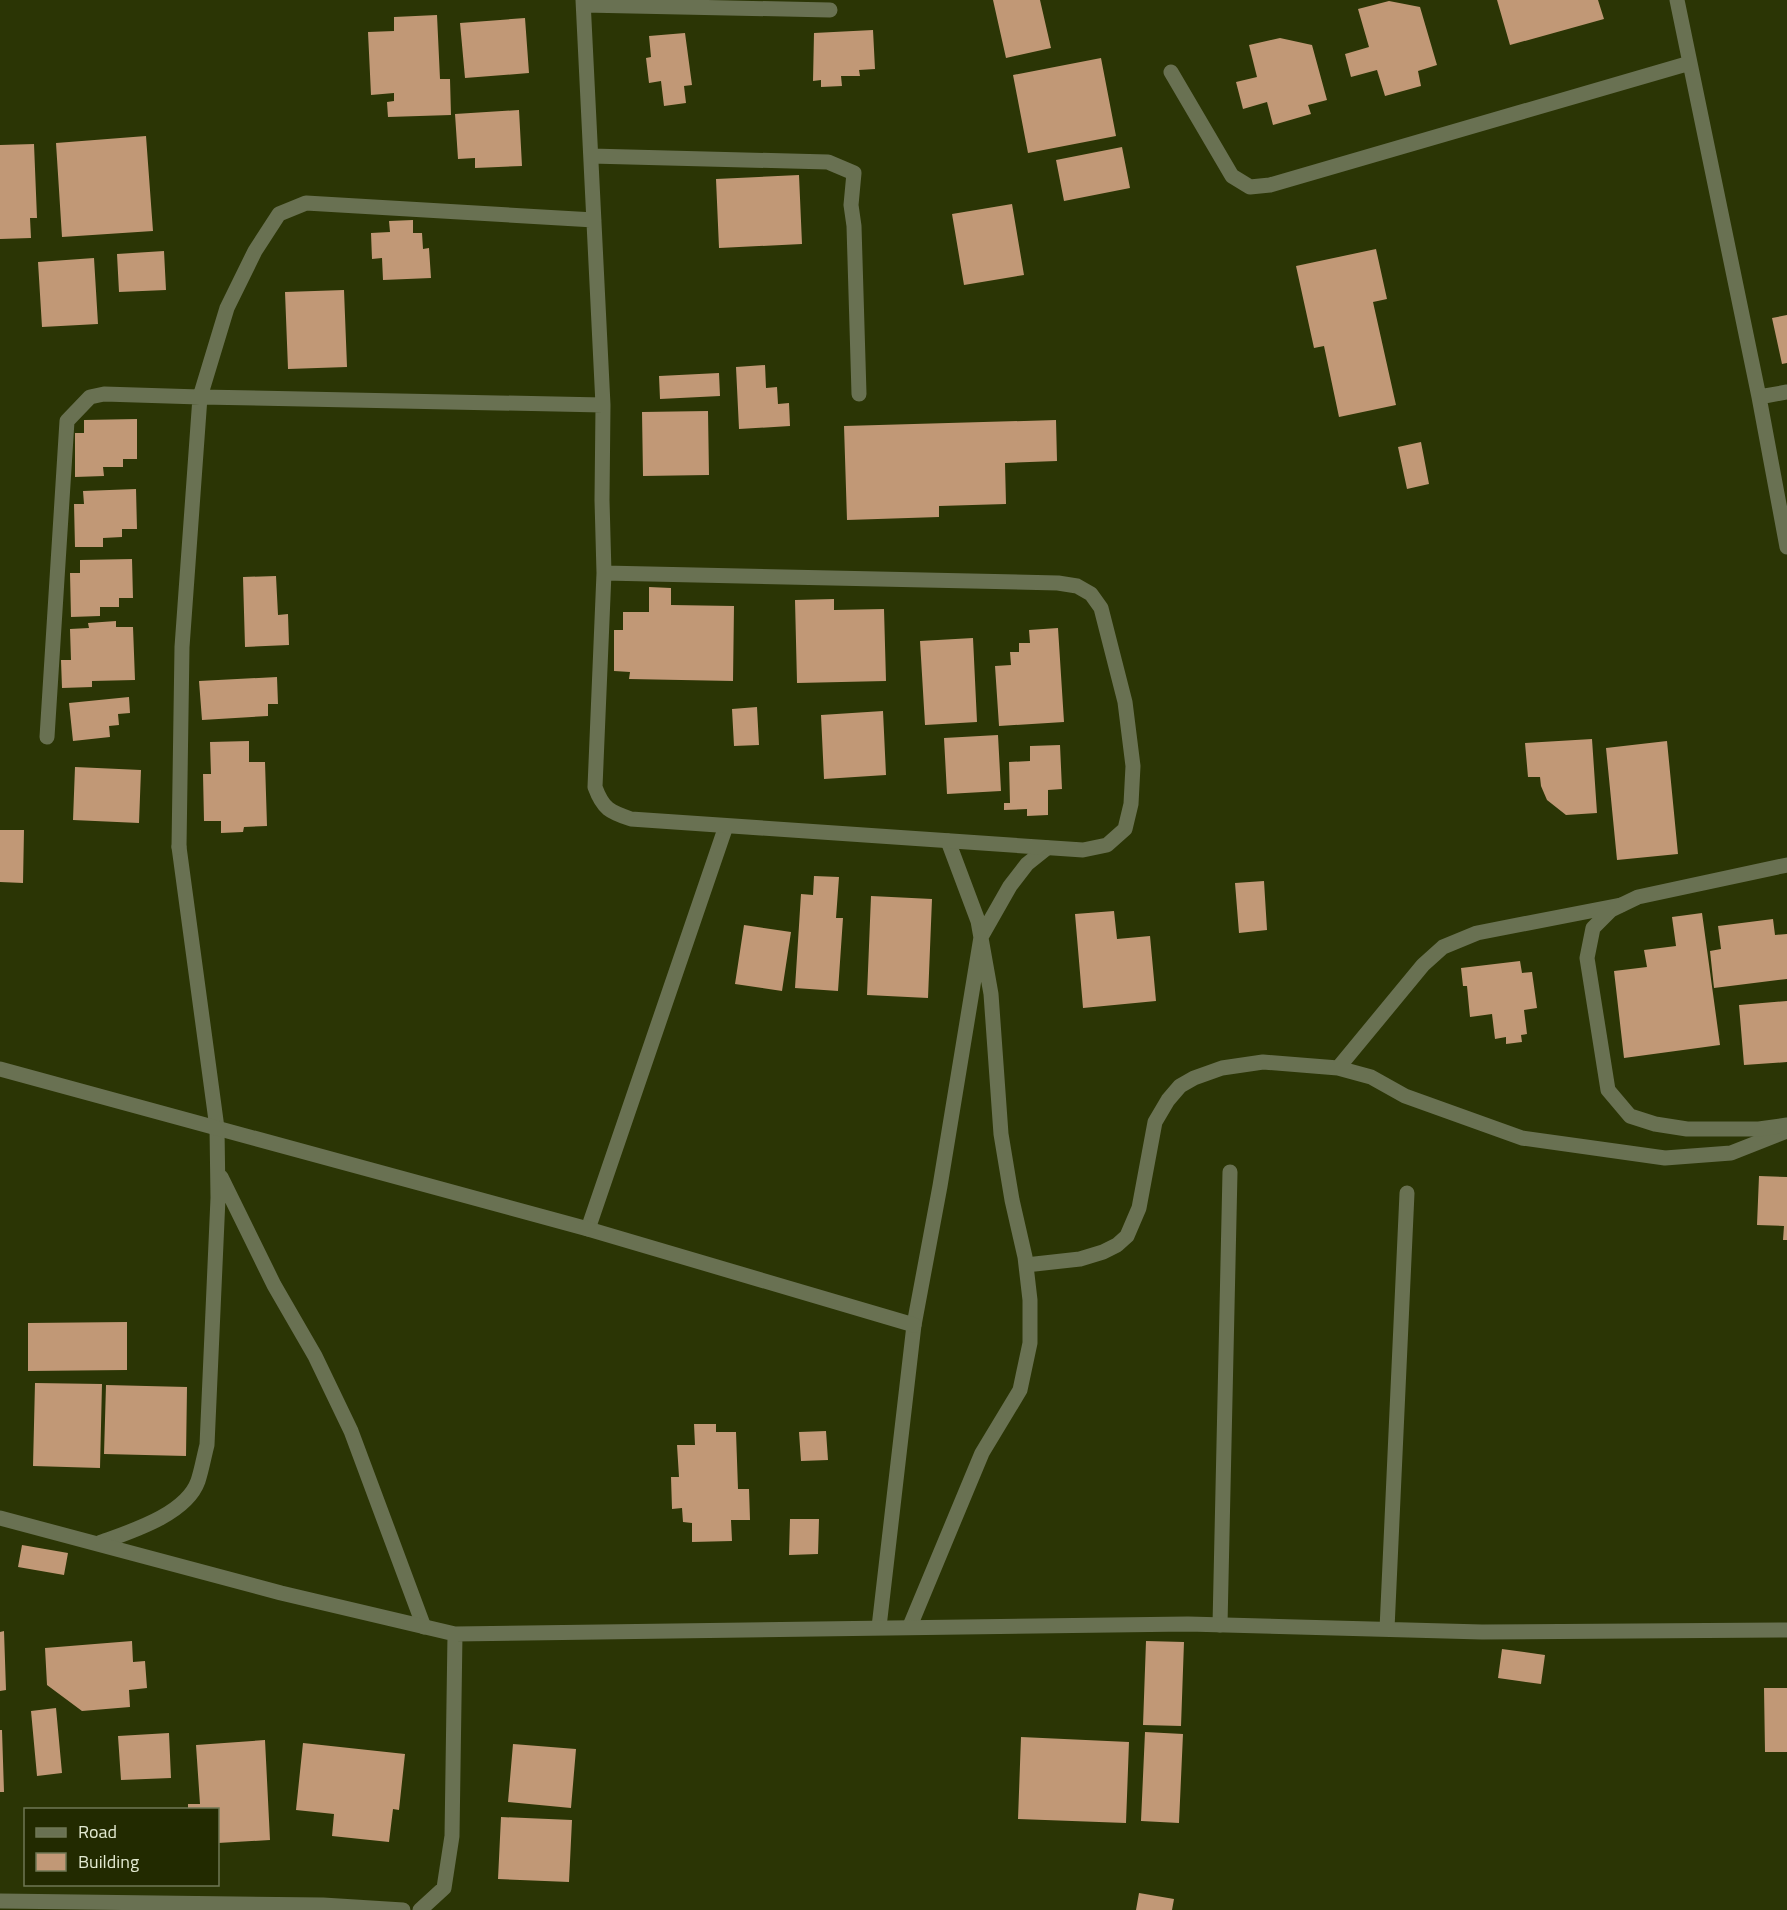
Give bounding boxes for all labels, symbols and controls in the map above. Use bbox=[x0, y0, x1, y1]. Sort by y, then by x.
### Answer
legend bbox=[24, 1808, 219, 1886]
text: Road bbox=[78, 1818, 117, 1845]
text: Building bbox=[78, 1848, 139, 1875]

